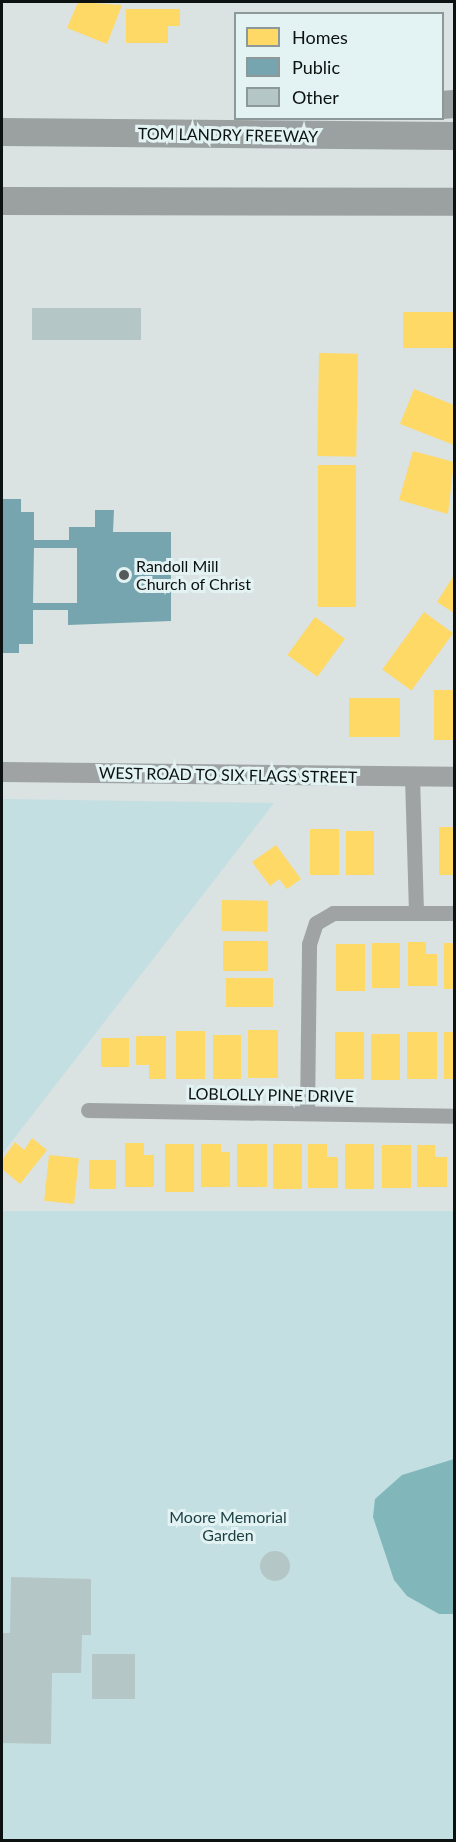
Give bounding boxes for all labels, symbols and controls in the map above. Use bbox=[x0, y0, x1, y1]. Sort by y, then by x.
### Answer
legend bbox=[234, 12, 444, 120]
text: Homes bbox=[292, 26, 348, 48]
text: Public bbox=[292, 56, 340, 78]
text: Other bbox=[292, 86, 339, 108]
street label: TOM LANDRY FREEWAY bbox=[137, 124, 319, 146]
place label: Randoll Mill Church of Christ bbox=[136, 556, 251, 594]
marker: Randoll Mill Church of Christ bbox=[117, 568, 131, 582]
street label: WEST ROAD TO SIX FLAGS STREET bbox=[98, 763, 358, 787]
street label: LOBLOLLY PINE DRIVE bbox=[187, 1084, 355, 1106]
park label: Moore Memorial Garden bbox=[169, 1507, 287, 1545]

